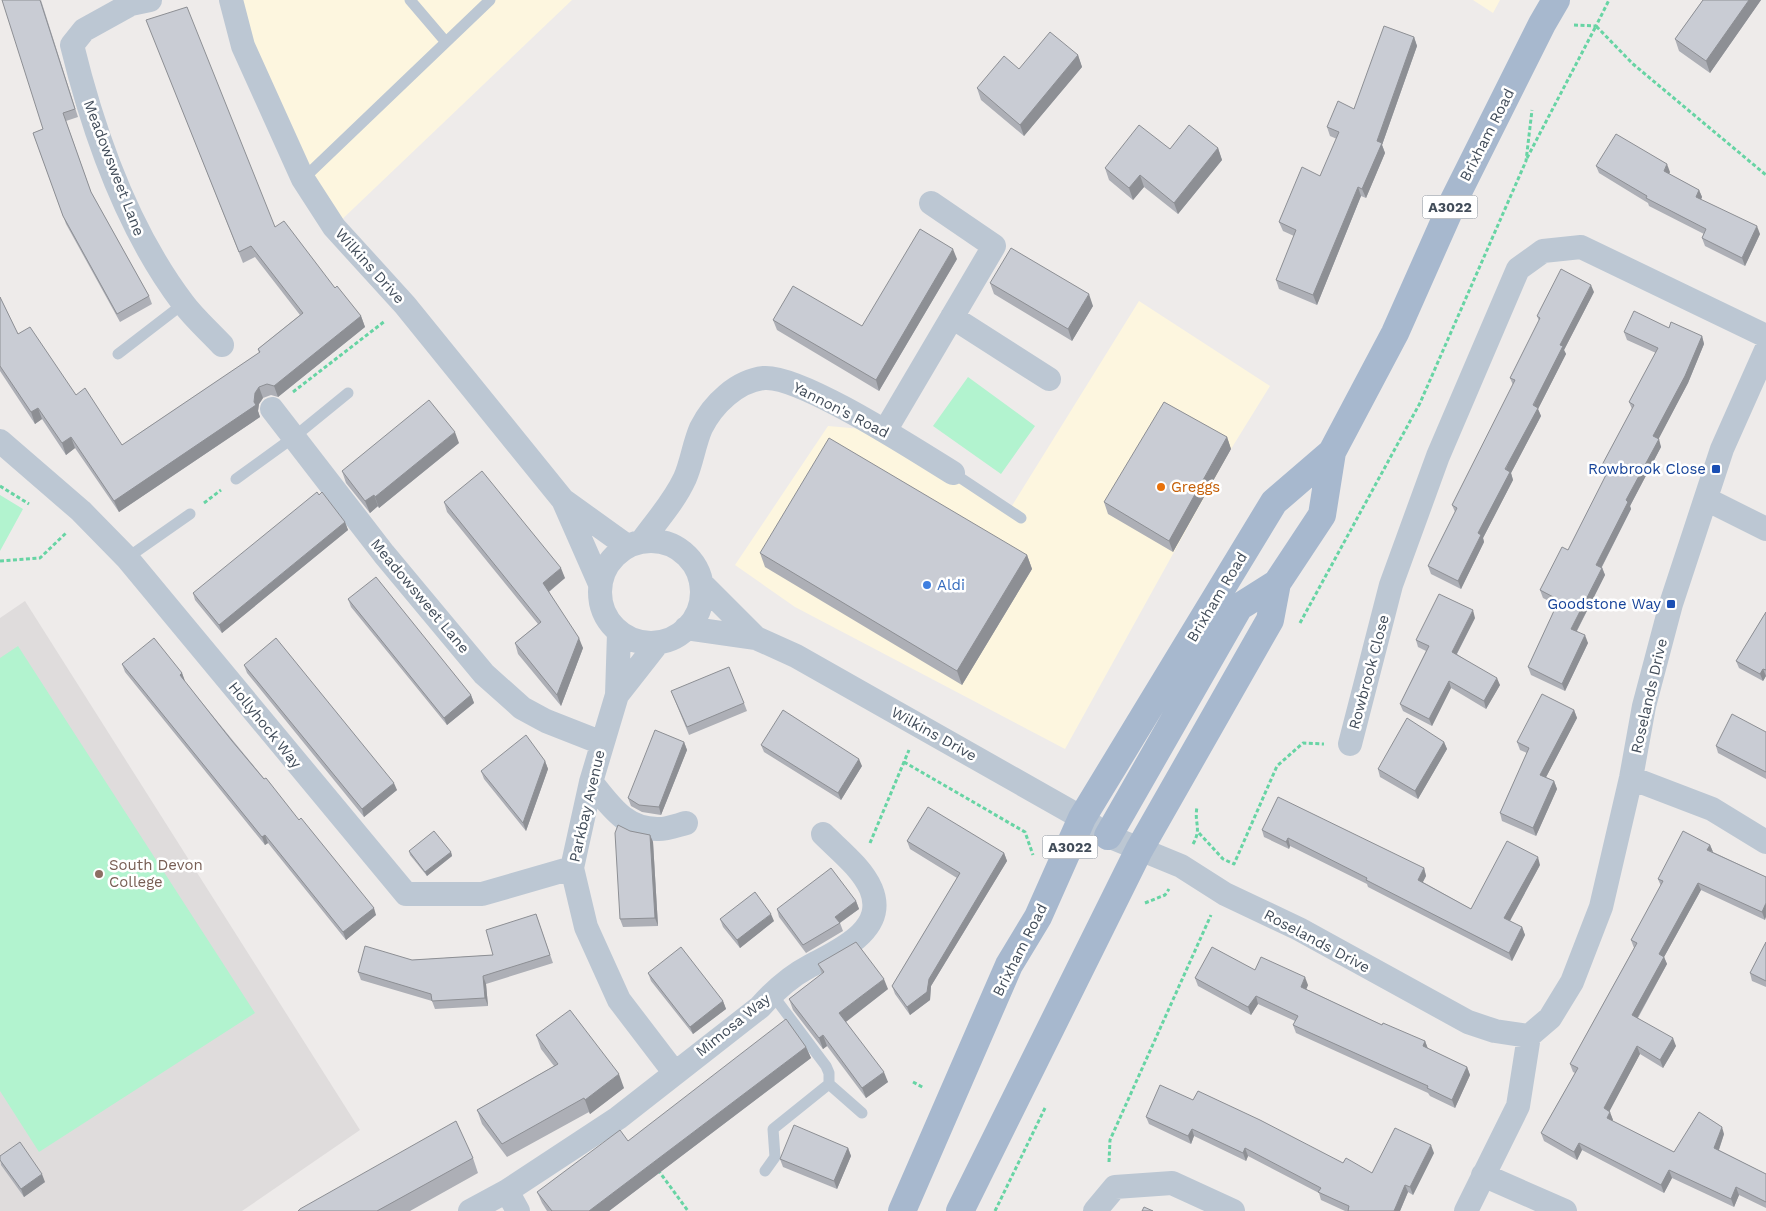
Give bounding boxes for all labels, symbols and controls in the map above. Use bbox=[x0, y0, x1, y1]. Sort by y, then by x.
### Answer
street label: Brixham Road bbox=[1456, 86, 1518, 184]
street label: Meadowsweet Lane bbox=[80, 98, 148, 238]
road number: A3022 bbox=[1422, 196, 1478, 218]
street label: Wilkins Drive bbox=[331, 225, 409, 307]
street label: Yannon's Road bbox=[790, 378, 892, 442]
place label: Rowbrook Close bbox=[1588, 460, 1706, 478]
marker: Rowbrook Close bbox=[1710, 463, 1722, 475]
place label: Greggs bbox=[1171, 478, 1220, 496]
marker: Greggs bbox=[1155, 481, 1167, 493]
street label: Meadowsweet Lane bbox=[367, 535, 473, 657]
street label: Brixham Road bbox=[1183, 549, 1251, 645]
place label: Aldi bbox=[937, 576, 965, 594]
marker: Aldi bbox=[921, 579, 933, 591]
place label: Goodstone Way bbox=[1547, 595, 1661, 613]
marker: Goodstone Way bbox=[1665, 598, 1677, 610]
street label: Rowbrook Close bbox=[1345, 613, 1393, 731]
street label: Roselands Drive bbox=[1627, 637, 1671, 755]
street label: Hollyhock Way bbox=[225, 678, 305, 772]
street label: Wilkins Drive bbox=[888, 703, 980, 765]
street label: Parkbay Avenue bbox=[565, 748, 609, 864]
road number: A3022 bbox=[1042, 836, 1098, 859]
place label: South Devon College bbox=[109, 856, 203, 891]
marker: South Devon College bbox=[93, 868, 105, 880]
street label: Brixham Road bbox=[989, 901, 1051, 999]
street label: Roselands Drive bbox=[1261, 905, 1373, 977]
street label: Mimosa Way bbox=[692, 989, 774, 1060]

